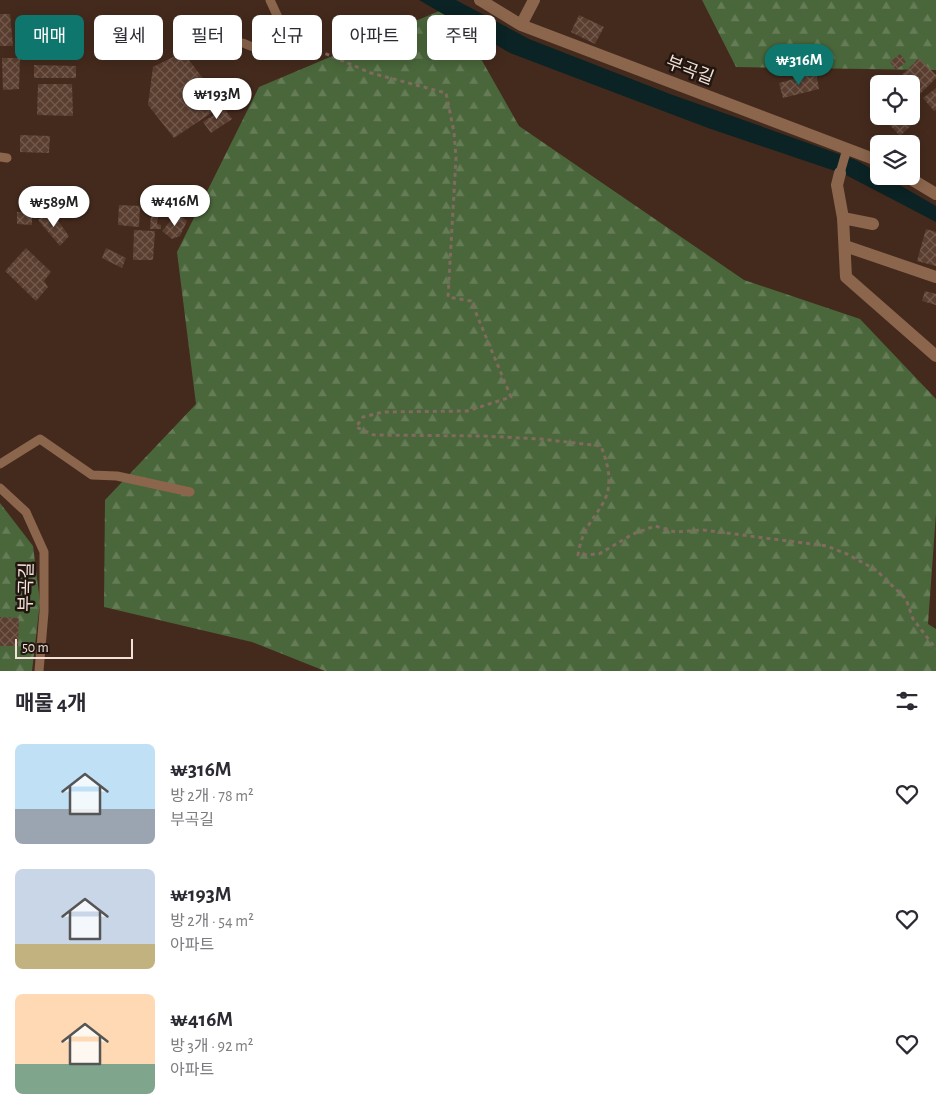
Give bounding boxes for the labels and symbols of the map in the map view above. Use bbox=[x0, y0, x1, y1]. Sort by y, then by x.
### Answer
pin: ₩316M bbox=[764, 44, 834, 86]
street label: 부곡길 bbox=[663, 53, 716, 88]
pin: ₩193M bbox=[182, 78, 252, 120]
pin: ₩416M bbox=[140, 184, 210, 227]
pin: ₩589M bbox=[19, 186, 89, 228]
street label: 부곡길 bbox=[17, 562, 36, 612]
scale bar bbox=[15, 636, 132, 659]

